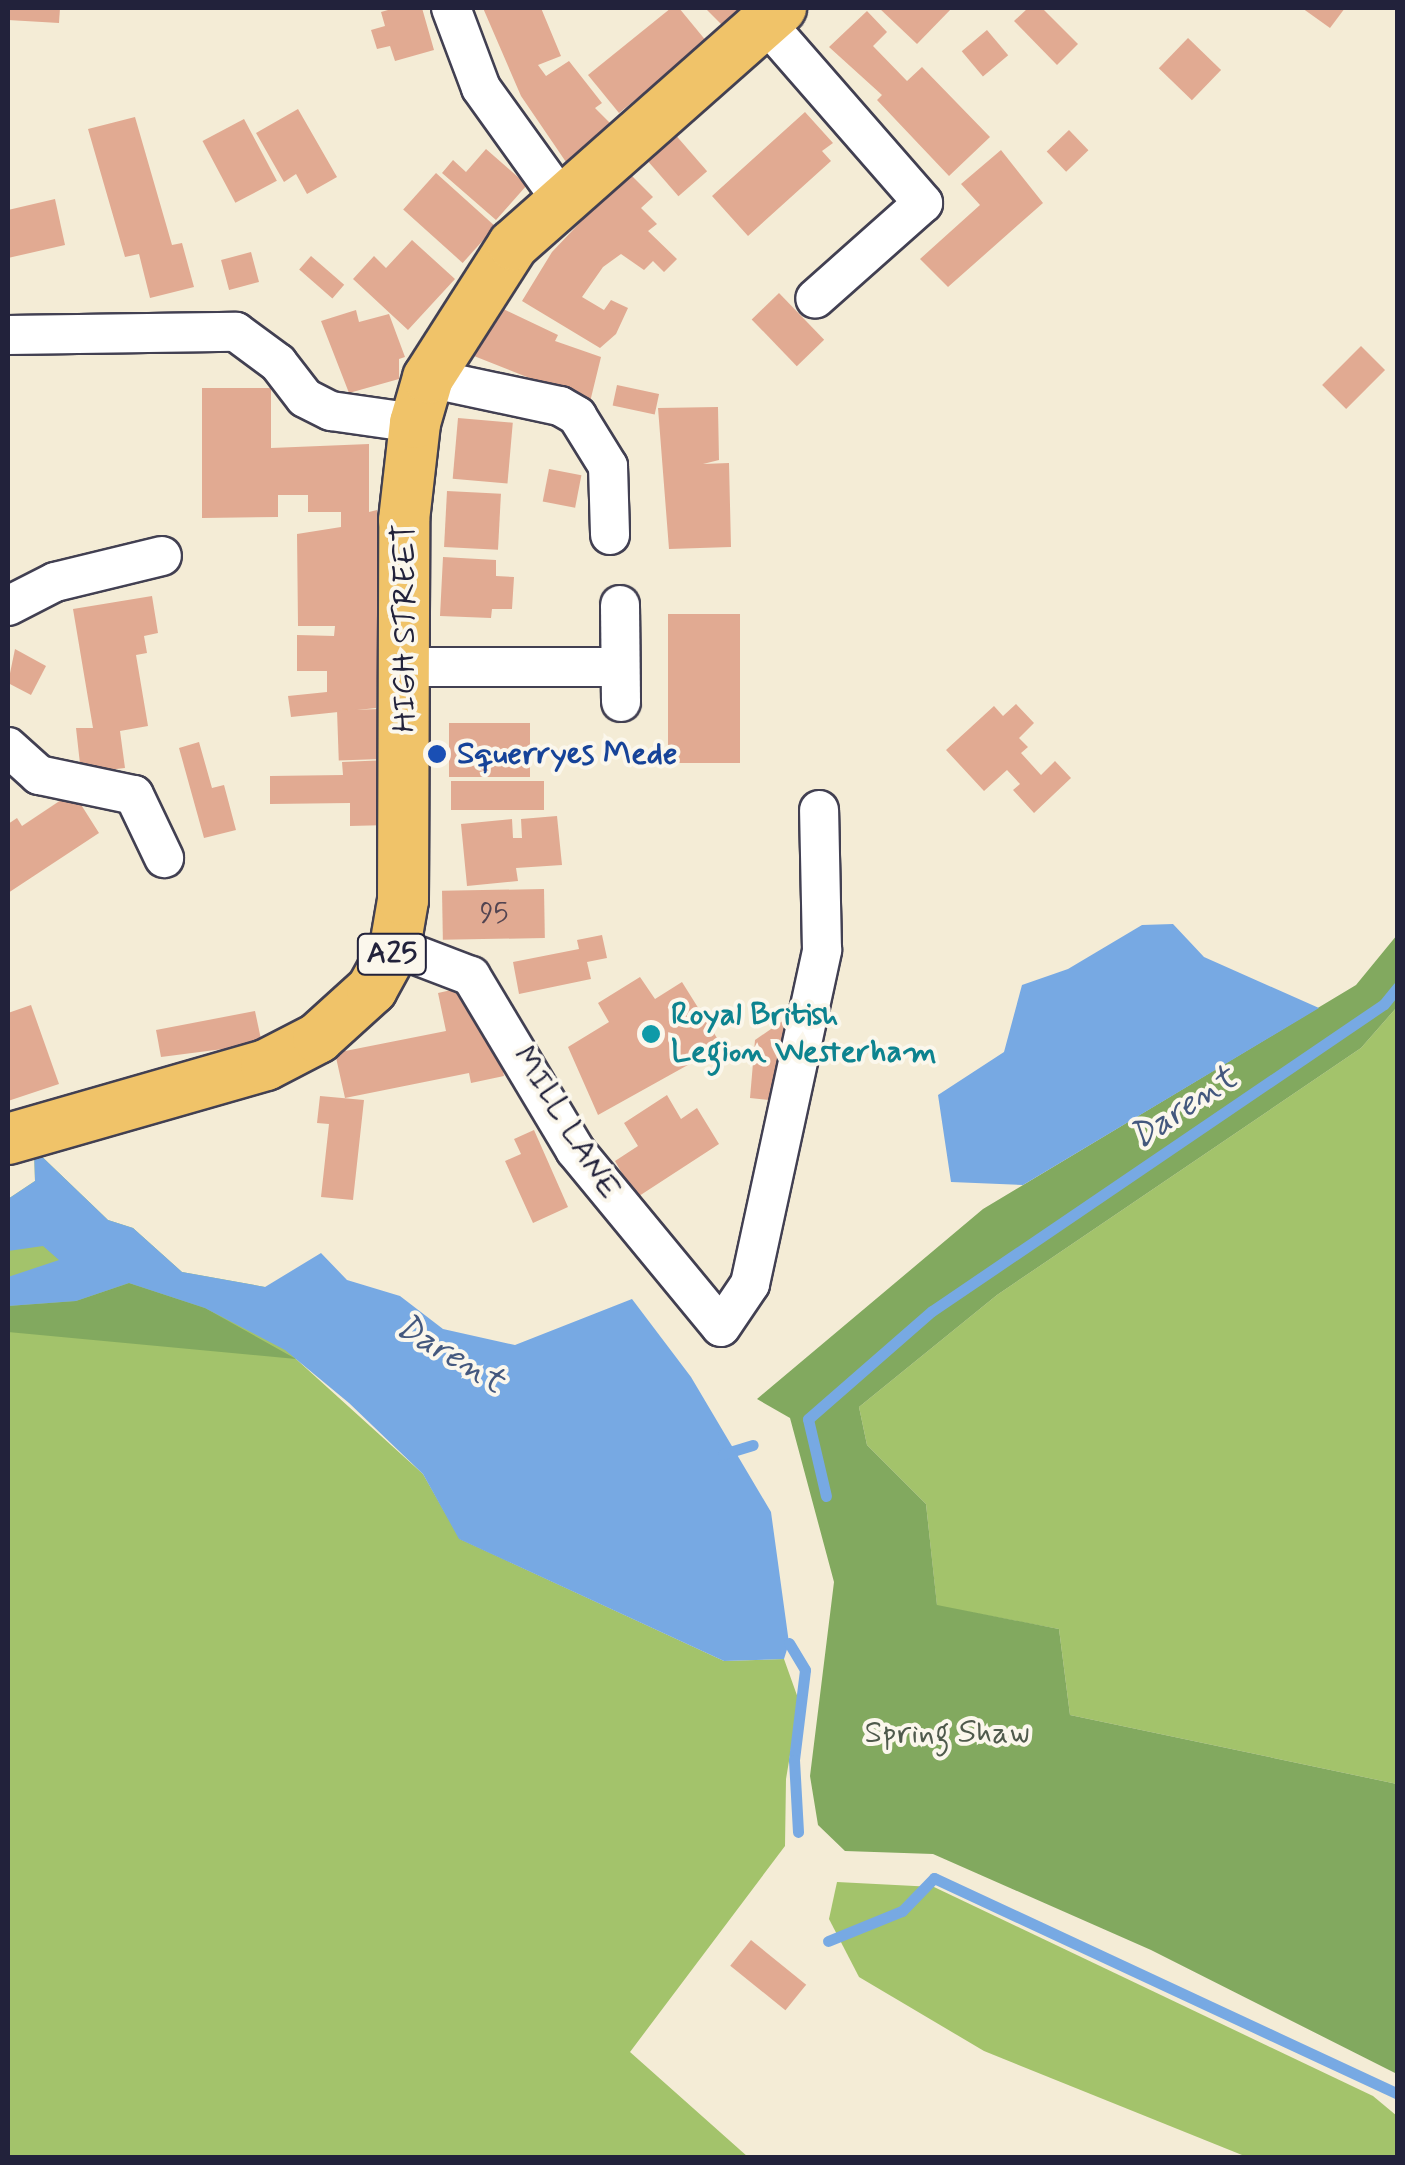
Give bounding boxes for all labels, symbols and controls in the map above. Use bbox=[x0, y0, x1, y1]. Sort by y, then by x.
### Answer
street label: HIGH STREET bbox=[386, 523, 424, 733]
place label: Squerryes Mede bbox=[457, 735, 677, 773]
marker: Squerryes Mede bbox=[426, 743, 448, 765]
house number: 95 bbox=[480, 898, 508, 932]
road number: A25 bbox=[354, 929, 430, 979]
place label: Royal British Legion Westerham bbox=[671, 997, 937, 1072]
marker: Royal British Legion Westerham bbox=[640, 1023, 662, 1045]
street label: MILL LANE bbox=[504, 1039, 628, 1207]
water label: Darent bbox=[1122, 1057, 1244, 1159]
water label: Darent bbox=[388, 1305, 512, 1403]
park label: Spring Shaw bbox=[862, 1714, 1032, 1752]

